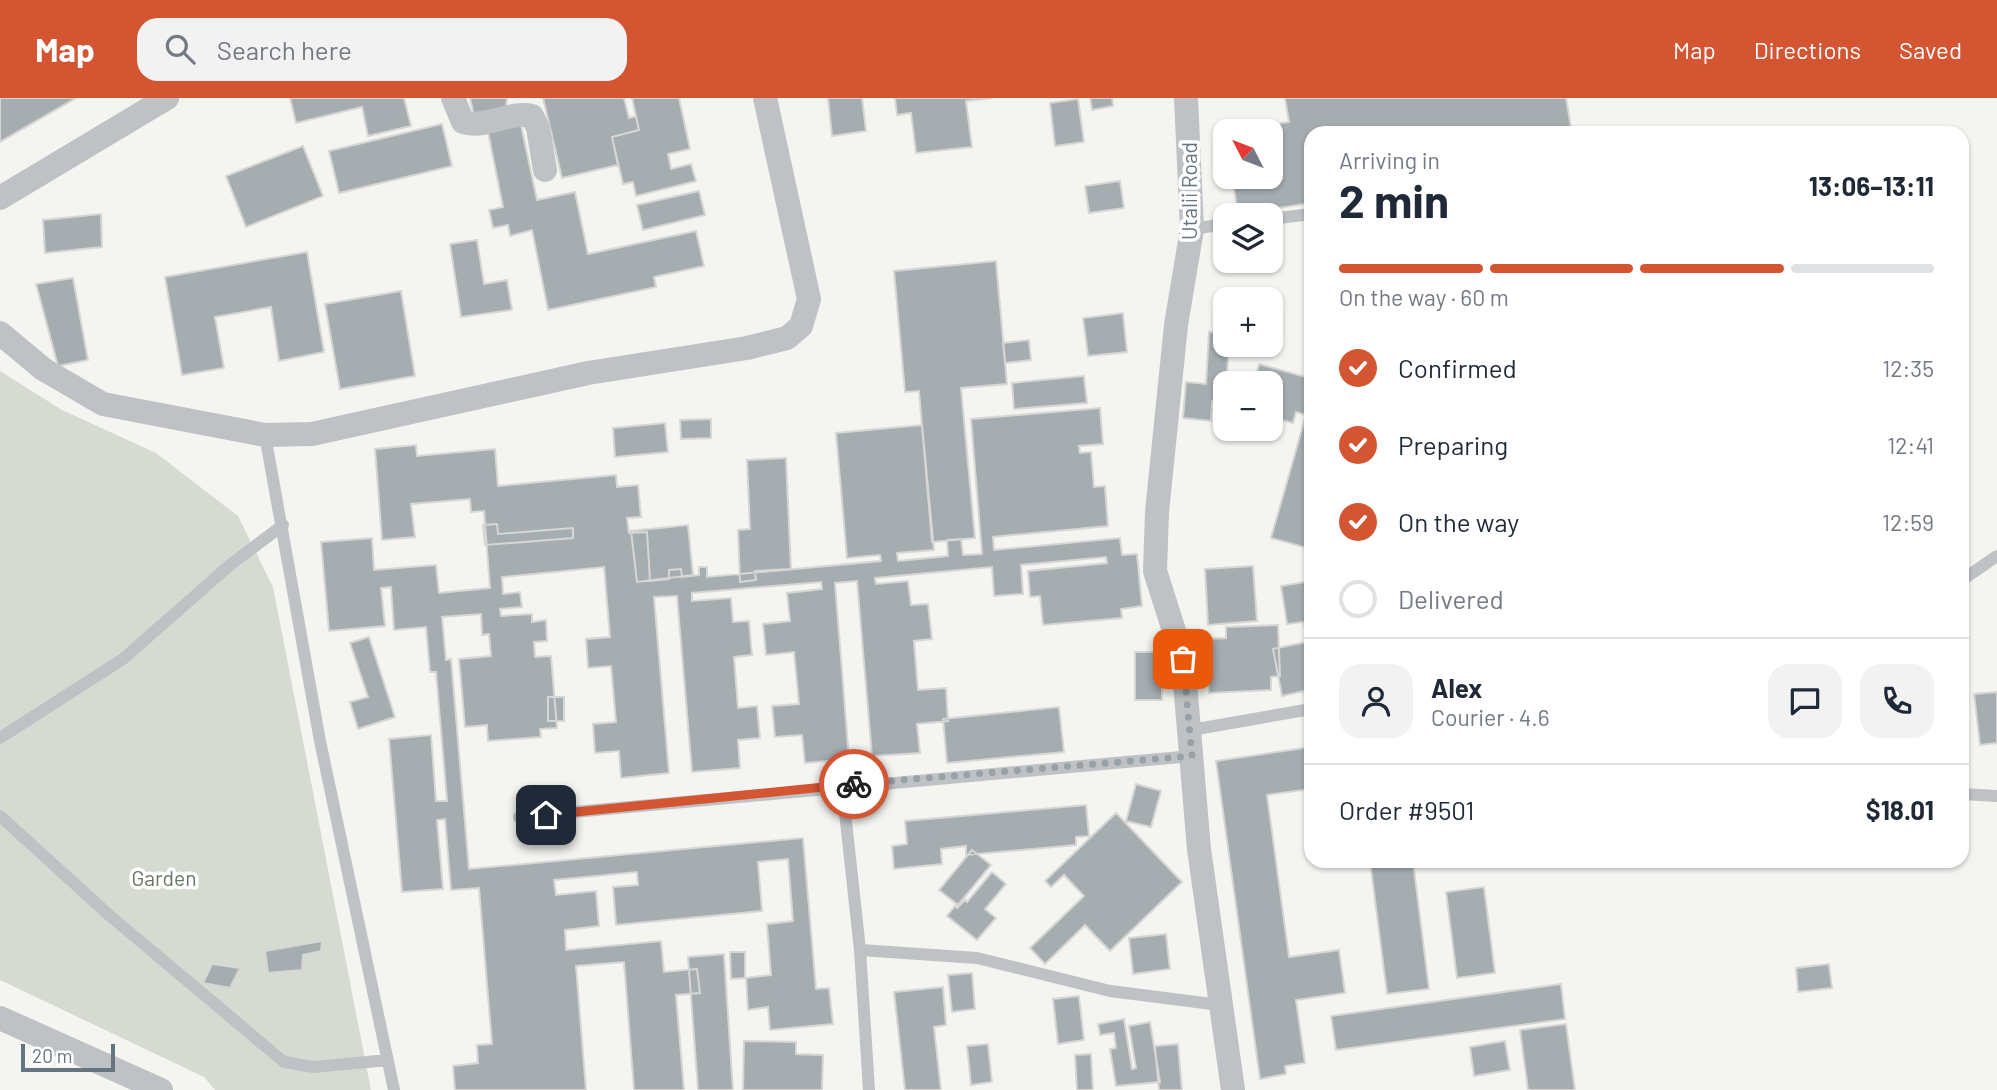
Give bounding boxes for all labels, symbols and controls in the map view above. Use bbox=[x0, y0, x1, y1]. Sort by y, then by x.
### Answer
search box bbox=[137, 18, 627, 81]
text: Map bbox=[35, 29, 95, 69]
icon: search bbox=[161, 30, 199, 68]
text: Search here bbox=[217, 34, 352, 65]
text: Map bbox=[1673, 35, 1716, 64]
text: Directions bbox=[1754, 35, 1861, 64]
text: Saved bbox=[1899, 35, 1962, 64]
north arrow bbox=[1213, 119, 1283, 189]
map controls bbox=[1213, 119, 1283, 441]
street label: Utalii Road bbox=[1176, 142, 1201, 240]
text: Arriving in bbox=[1339, 146, 1440, 174]
text: 13:06–13:11 bbox=[1809, 170, 1934, 201]
text: 2 min bbox=[1339, 172, 1449, 227]
button: layers bbox=[1213, 203, 1283, 273]
text: On the way · 60 m bbox=[1339, 283, 1509, 311]
button: + bbox=[1213, 287, 1283, 357]
icon: check bbox=[1339, 349, 1377, 387]
text: Confirmed bbox=[1398, 352, 1517, 383]
text: 12:35 bbox=[1882, 354, 1934, 382]
button: − bbox=[1213, 371, 1283, 441]
icon: check bbox=[1339, 426, 1377, 464]
text: Preparing bbox=[1398, 429, 1508, 460]
text: 12:41 bbox=[1887, 431, 1934, 459]
icon: check bbox=[1339, 503, 1377, 541]
text: On the way bbox=[1398, 506, 1519, 537]
text: 12:59 bbox=[1882, 508, 1934, 536]
text: Delivered bbox=[1398, 583, 1504, 614]
pin bbox=[1153, 629, 1213, 689]
icon: bag bbox=[1164, 640, 1202, 678]
button: person bbox=[1339, 664, 1413, 738]
button: chat bbox=[1768, 664, 1842, 738]
button: phone bbox=[1860, 664, 1934, 738]
text: Alex bbox=[1431, 672, 1482, 703]
text: Courier · 4.6 bbox=[1431, 703, 1550, 731]
courier bbox=[819, 749, 889, 819]
icon: bike bbox=[835, 765, 873, 803]
pin bbox=[516, 785, 576, 845]
text: Order #9501 bbox=[1339, 794, 1474, 825]
text: $18.01 bbox=[1866, 794, 1934, 825]
icon: home bbox=[527, 796, 565, 834]
park label: Garden bbox=[132, 865, 196, 890]
scale bar bbox=[21, 1041, 116, 1073]
text: 20 m bbox=[32, 1044, 72, 1067]

